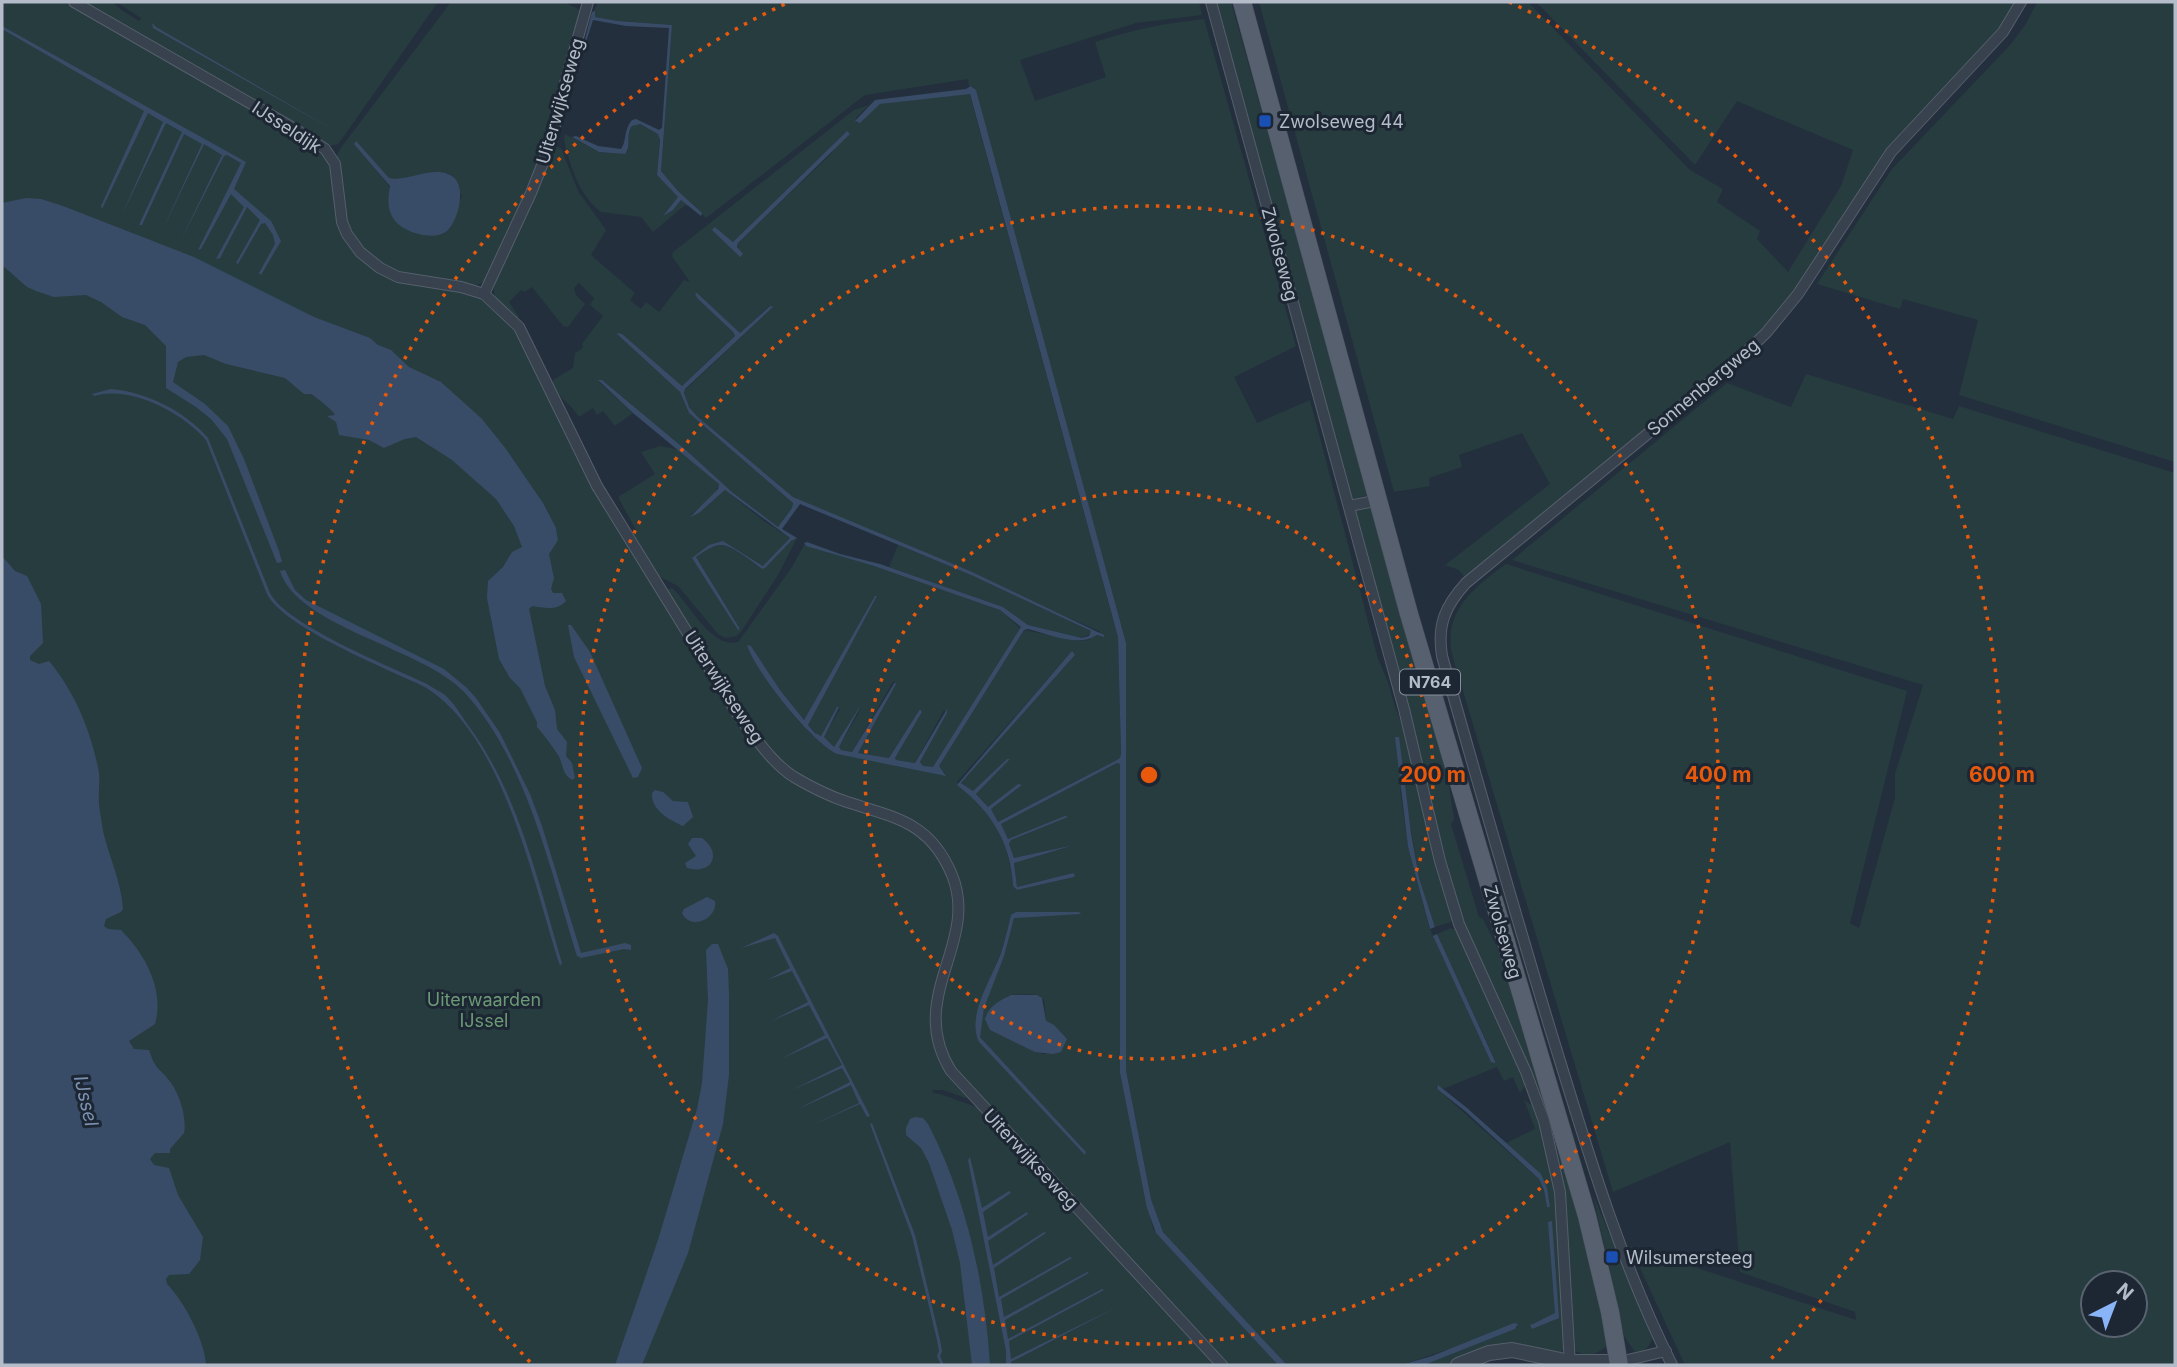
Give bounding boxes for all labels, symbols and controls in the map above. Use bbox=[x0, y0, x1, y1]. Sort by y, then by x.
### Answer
street label: Uiterwijkseweg bbox=[532, 36, 588, 166]
street label: IJsseldijk bbox=[248, 97, 326, 157]
place label: Zwolseweg 44 bbox=[1279, 111, 1404, 132]
marker: Zwolseweg 44 bbox=[1257, 113, 1273, 129]
street label: Zwolseweg bbox=[1257, 205, 1303, 303]
street label: Sonnenbergweg bbox=[1643, 334, 1763, 440]
street label: Uiterwijkseweg bbox=[680, 627, 768, 747]
road number: N764 bbox=[1400, 670, 1460, 694]
text: 200 m bbox=[1400, 762, 1466, 787]
text: 400 m bbox=[1685, 762, 1751, 787]
text: 600 m bbox=[1969, 762, 2035, 787]
centre of rings bbox=[1137, 763, 1161, 787]
street label: Zwolseweg bbox=[1480, 883, 1526, 981]
park label: Uiterwaarden IJssel bbox=[427, 989, 541, 1031]
water label: IJssel bbox=[69, 1073, 103, 1129]
street label: Uiterwijkseweg bbox=[979, 1104, 1083, 1214]
place label: Wilsumersteeg bbox=[1626, 1247, 1753, 1268]
marker: Wilsumersteeg bbox=[1604, 1249, 1620, 1265]
north arrow bbox=[2079, 1269, 2149, 1339]
text: N bbox=[2112, 1278, 2138, 1305]

